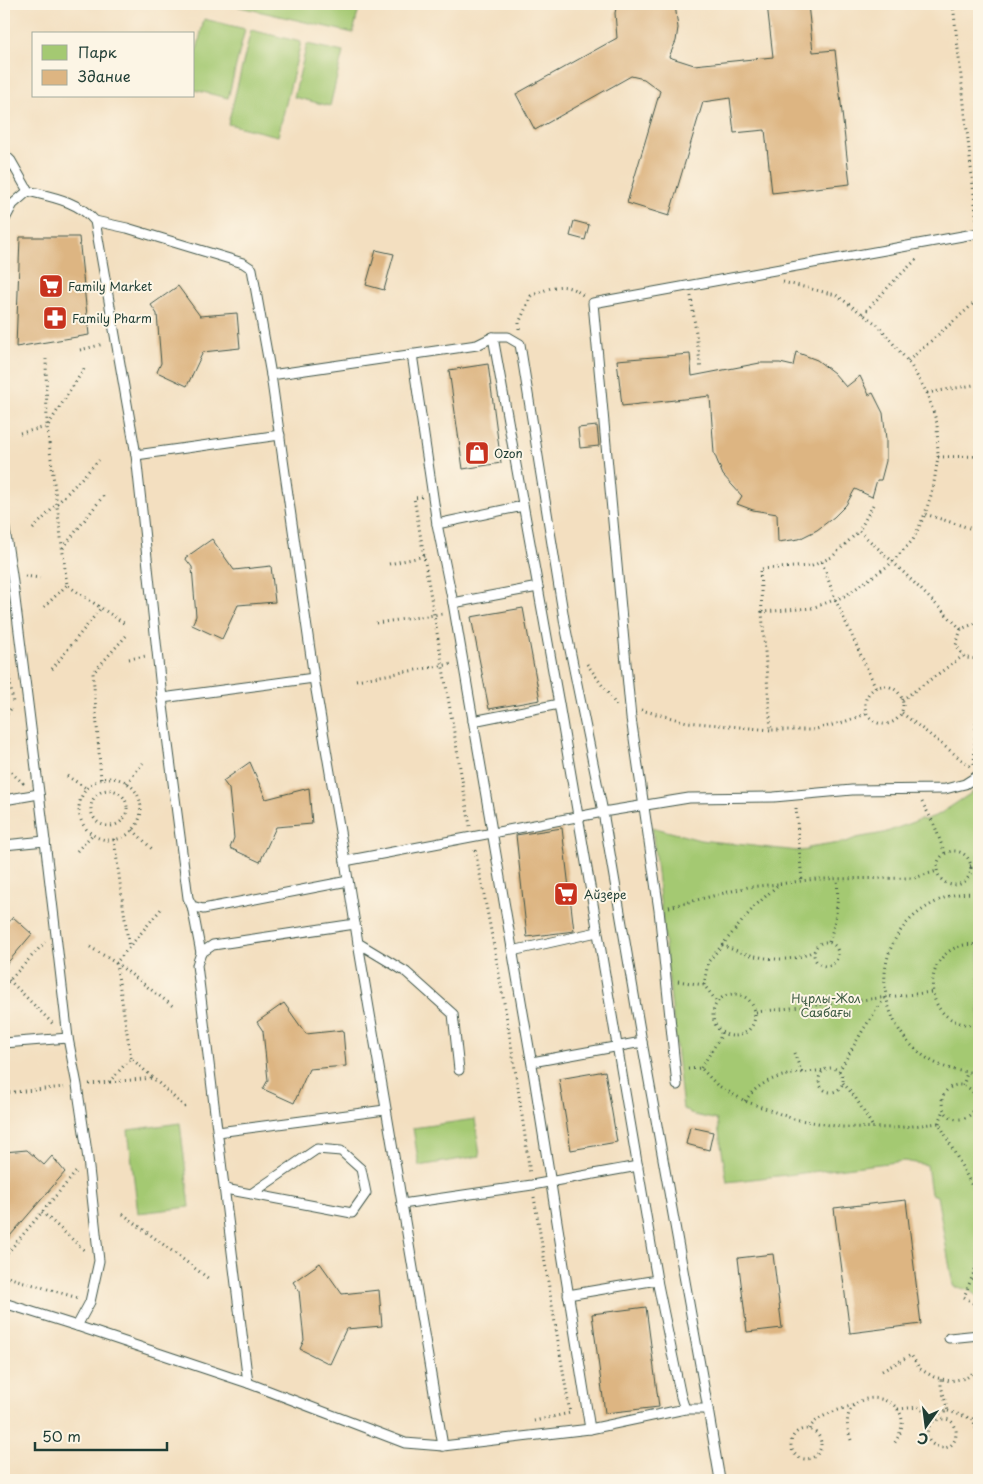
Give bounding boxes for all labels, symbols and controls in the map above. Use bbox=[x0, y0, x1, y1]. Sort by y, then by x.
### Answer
legend bbox=[32, 32, 195, 98]
text: Парк bbox=[78, 40, 117, 63]
text: Здание bbox=[78, 64, 131, 87]
supermarket icon: Family Market bbox=[38, 273, 64, 299]
place label: Family Market bbox=[68, 277, 152, 295]
pharmacy icon: Family Pharm bbox=[42, 305, 68, 331]
place label: Family Pharm bbox=[72, 309, 152, 327]
shop icon: Ozon bbox=[464, 440, 490, 466]
place label: Ozon bbox=[494, 444, 523, 462]
supermarket icon: Айзере bbox=[553, 881, 579, 907]
place label: Айзере bbox=[584, 885, 627, 903]
park label: Нұрлы-Жол Саябағы bbox=[791, 989, 861, 1021]
north arrow bbox=[900, 1402, 950, 1452]
scale bar bbox=[35, 1419, 168, 1451]
text: 50 m bbox=[42, 1424, 81, 1447]
text: С bbox=[915, 1428, 930, 1451]

